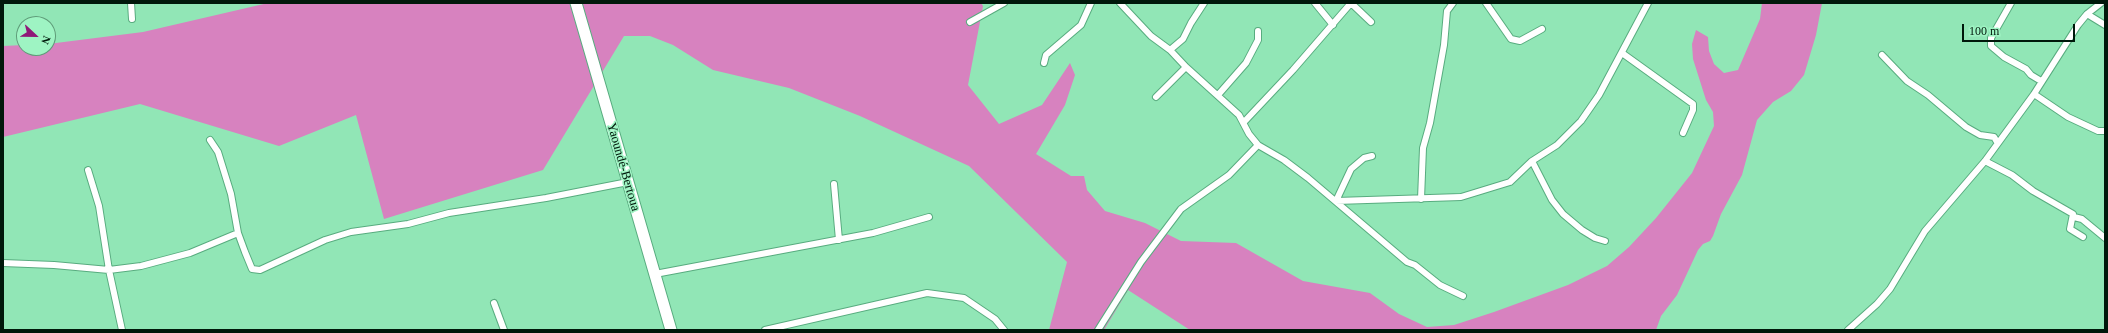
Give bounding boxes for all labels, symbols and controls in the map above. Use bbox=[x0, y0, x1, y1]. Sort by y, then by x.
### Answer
north arrow bbox=[16, 16, 56, 56]
scale bar bbox=[1964, 16, 2077, 42]
text: 100 m bbox=[1969, 24, 1999, 38]
text: N bbox=[39, 34, 53, 46]
street label: Yaoundé-Bertoua bbox=[603, 121, 643, 213]

